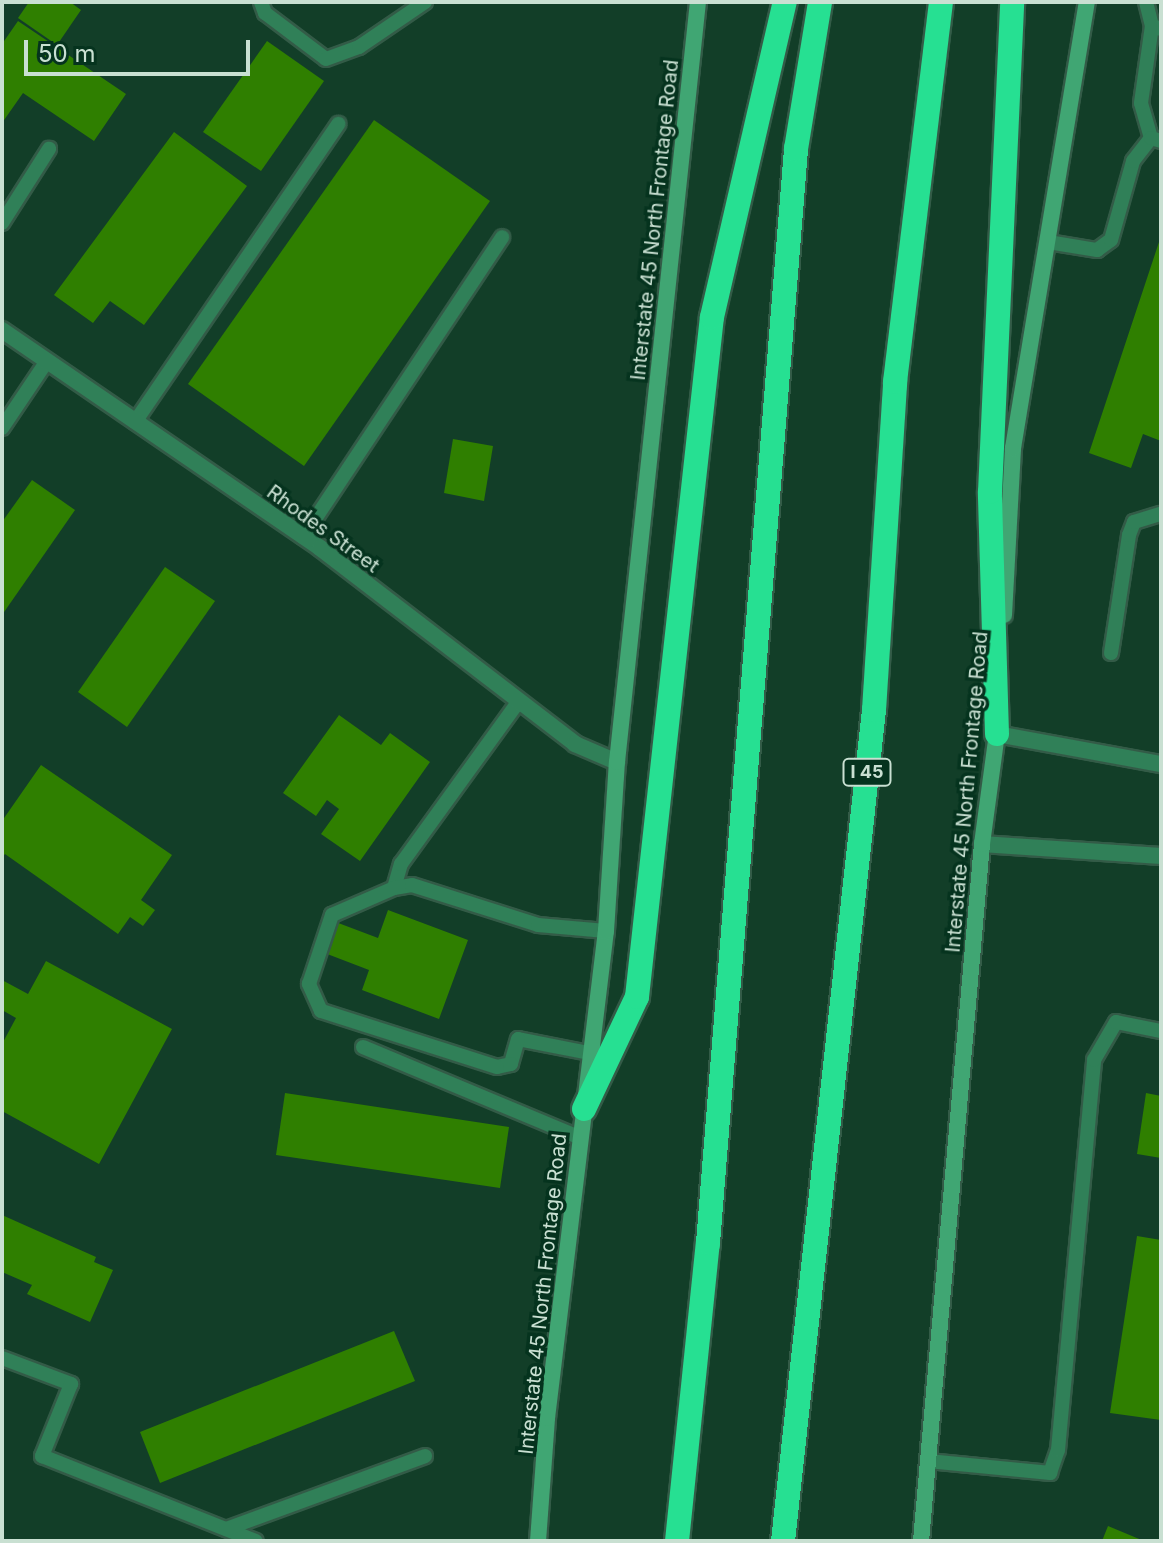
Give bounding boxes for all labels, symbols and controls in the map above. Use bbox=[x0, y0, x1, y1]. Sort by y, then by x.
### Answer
scale bar bbox=[28, 24, 254, 74]
text: 50 m bbox=[38, 39, 96, 68]
street label: Interstate 45 North Frontage Road bbox=[626, 58, 684, 382]
street label: Rhodes Street bbox=[262, 480, 384, 578]
street label: Interstate 45 North Frontage Road bbox=[941, 630, 993, 954]
road number: I 45 bbox=[841, 758, 893, 786]
street label: Interstate 45 North Frontage Road bbox=[514, 1132, 572, 1456]

